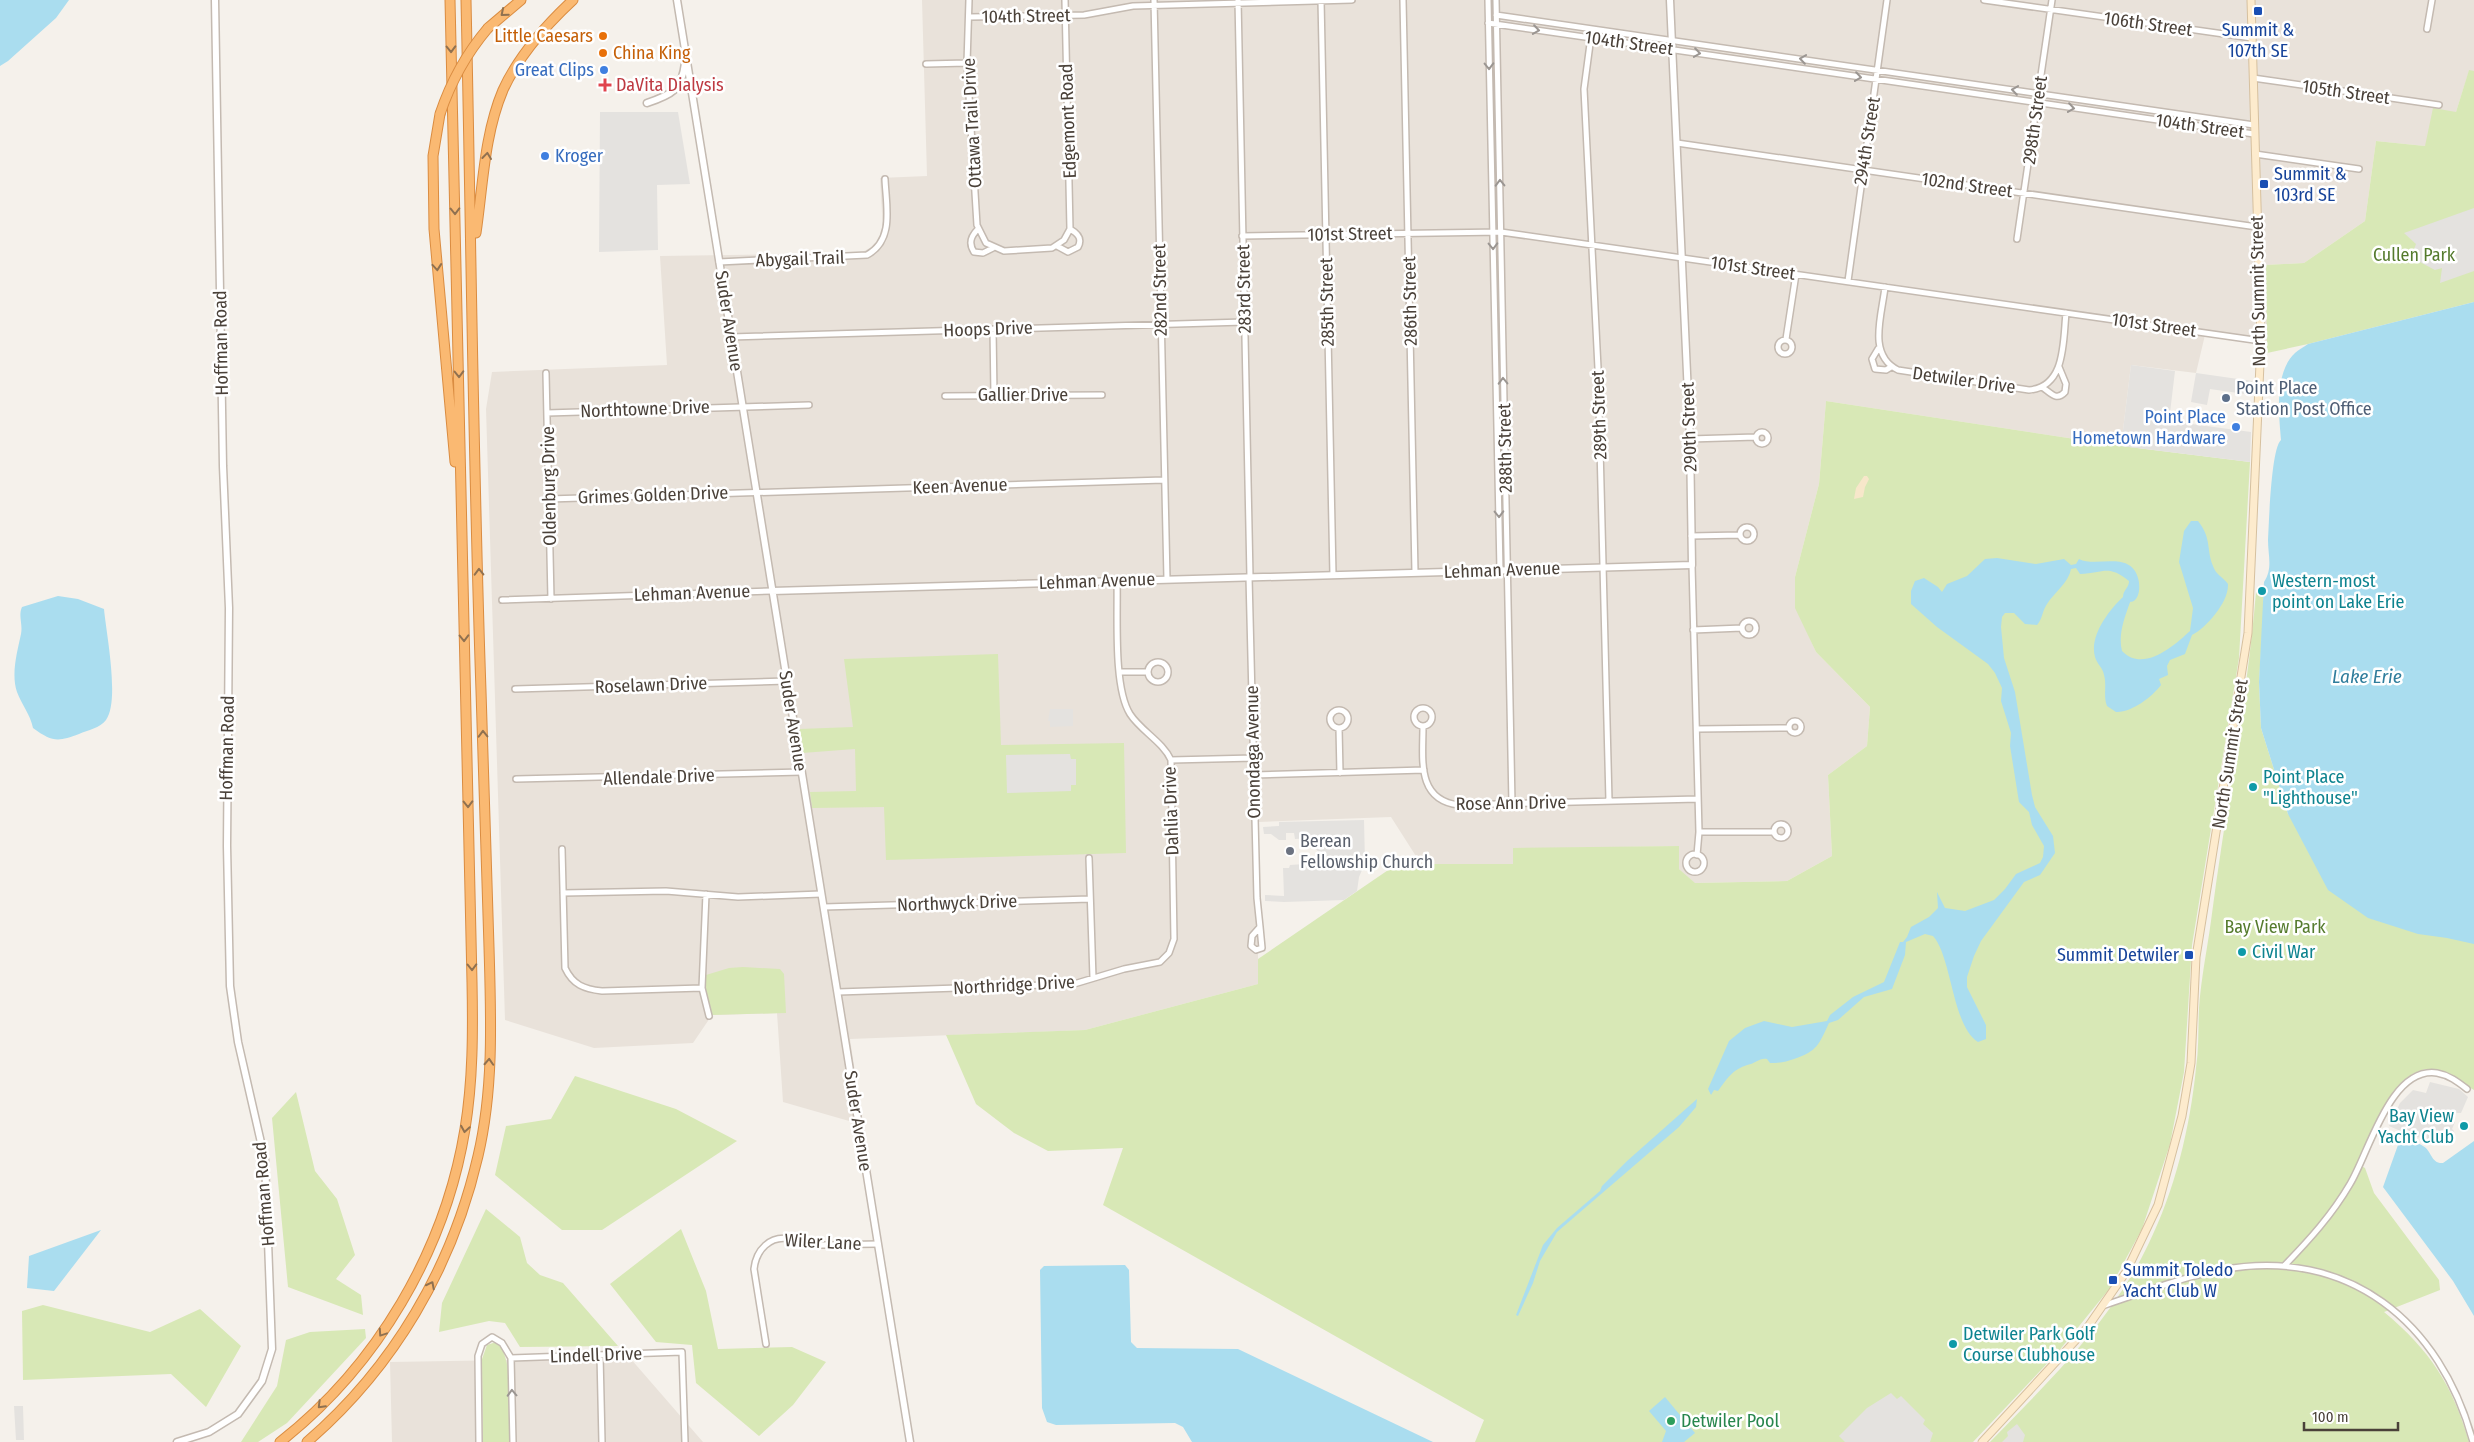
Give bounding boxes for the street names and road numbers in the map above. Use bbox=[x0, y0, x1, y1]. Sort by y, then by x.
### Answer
street label: 104th Street bbox=[981, 4, 1071, 28]
street label: 106th Street bbox=[2102, 7, 2194, 41]
street label: 104th Street bbox=[1583, 26, 1675, 60]
street label: Ottawa Trail Drive bbox=[958, 57, 986, 189]
street label: Edgemont Road bbox=[1055, 63, 1081, 179]
street label: 298th Street bbox=[2018, 74, 2052, 166]
street label: 105th Street bbox=[2301, 75, 2391, 109]
street label: 294th Street bbox=[1849, 95, 1885, 187]
street label: 104th Street bbox=[2154, 109, 2246, 143]
street label: 102nd Street bbox=[1920, 168, 2014, 202]
street label: North Summit Street bbox=[2246, 215, 2270, 367]
street label: 101st Street bbox=[1307, 222, 1393, 246]
street label: 282nd Street bbox=[1148, 244, 1172, 336]
street label: 283rd Street bbox=[1232, 244, 1256, 334]
street label: Abygail Trail bbox=[755, 246, 845, 272]
street label: 101st Street bbox=[1709, 251, 1797, 285]
street label: 286th Street bbox=[1398, 256, 1422, 346]
street label: 285th Street bbox=[1315, 257, 1339, 347]
street label: Suder Avenue bbox=[710, 269, 748, 373]
street label: Hoffman Road bbox=[209, 290, 233, 396]
street label: 101st Street bbox=[2110, 308, 2198, 342]
street label: Hoops Drive bbox=[943, 316, 1033, 342]
street label: Detwiler Drive bbox=[1911, 362, 2017, 398]
street label: 289th Street bbox=[1586, 370, 1612, 460]
street label: 290th Street bbox=[1676, 382, 1702, 472]
street label: Gallier Drive bbox=[978, 384, 1068, 406]
street label: Northtowne Drive bbox=[580, 396, 710, 422]
street label: 288th Street bbox=[1493, 403, 1517, 493]
street label: Oldenburg Drive bbox=[537, 426, 561, 546]
street label: Keen Avenue bbox=[912, 473, 1008, 499]
street label: Grimes Golden Drive bbox=[577, 481, 729, 509]
street label: Lehman Avenue bbox=[1443, 557, 1561, 583]
street label: Lehman Avenue bbox=[1038, 568, 1156, 594]
street label: Lehman Avenue bbox=[633, 580, 751, 606]
street label: Suder Avenue bbox=[774, 669, 812, 773]
street label: Roselawn Drive bbox=[594, 672, 708, 698]
street label: North Summit Street bbox=[2207, 677, 2253, 830]
street label: Onondaga Avenue bbox=[1241, 685, 1265, 819]
street label: Hoffman Road bbox=[215, 695, 239, 801]
street label: Allendale Drive bbox=[603, 764, 715, 790]
street label: Dahlia Drive bbox=[1158, 766, 1184, 856]
street label: Rose Ann Drive bbox=[1456, 791, 1567, 815]
street label: Northwyck Drive bbox=[897, 890, 1018, 916]
street label: Northridge Drive bbox=[953, 971, 1076, 999]
street label: Suder Avenue bbox=[839, 1069, 877, 1173]
street label: Hoffman Road bbox=[248, 1141, 280, 1247]
street label: Wiler Lane bbox=[784, 1229, 862, 1255]
street label: Lindell Drive bbox=[549, 1342, 643, 1368]

